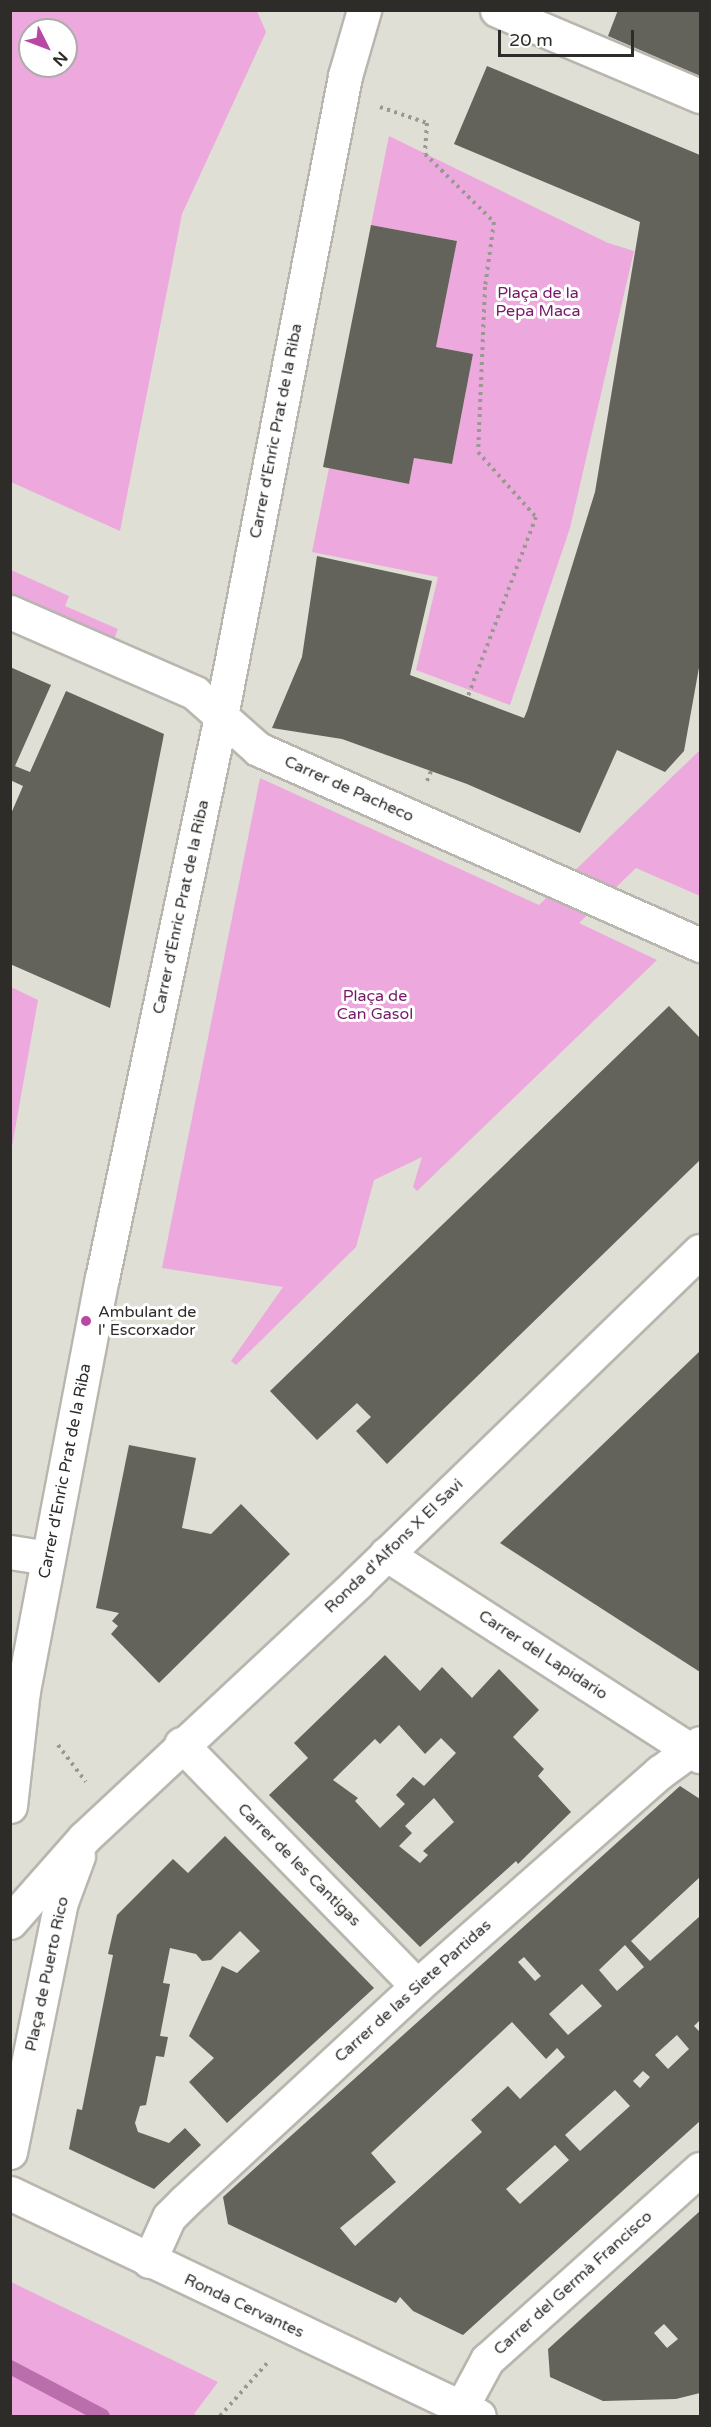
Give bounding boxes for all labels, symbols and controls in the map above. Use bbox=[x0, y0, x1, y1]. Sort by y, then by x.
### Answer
north arrow bbox=[18, 18, 78, 78]
scale bar bbox=[501, 18, 638, 56]
text: 20 m bbox=[509, 29, 553, 51]
text: N bbox=[48, 47, 72, 70]
park label: Plaça de la Pepa Maca bbox=[496, 283, 580, 321]
street label: Carrer d'Enric Prat de la Riba bbox=[246, 322, 306, 540]
street label: Carrer de Pacheco bbox=[281, 752, 417, 826]
street label: Carrer d'Enric Prat de la Riba bbox=[149, 798, 213, 1016]
park label: Plaça de Can Gasol bbox=[337, 986, 413, 1024]
place label: Ambulant de l' Escorxador bbox=[98, 1302, 196, 1340]
marker: Ambulant de l' Escorxador bbox=[79, 1314, 93, 1328]
street label: Carrer d'Enric Prat de la Riba bbox=[35, 1362, 95, 1580]
street label: Ronda d'Alfons X El Savi bbox=[321, 1475, 467, 1617]
street label: Carrer del Lapidario bbox=[475, 1606, 611, 1704]
street label: Carrer de les Cantigas bbox=[233, 1799, 365, 1931]
street label: Plaça de Puerto Rico bbox=[21, 1895, 73, 2053]
street label: Carrer de las Siete Partidas bbox=[331, 1916, 495, 2066]
street label: Carrer del Germà Francisco bbox=[490, 2207, 656, 2359]
street label: Ronda Cervantes bbox=[181, 2270, 307, 2342]

